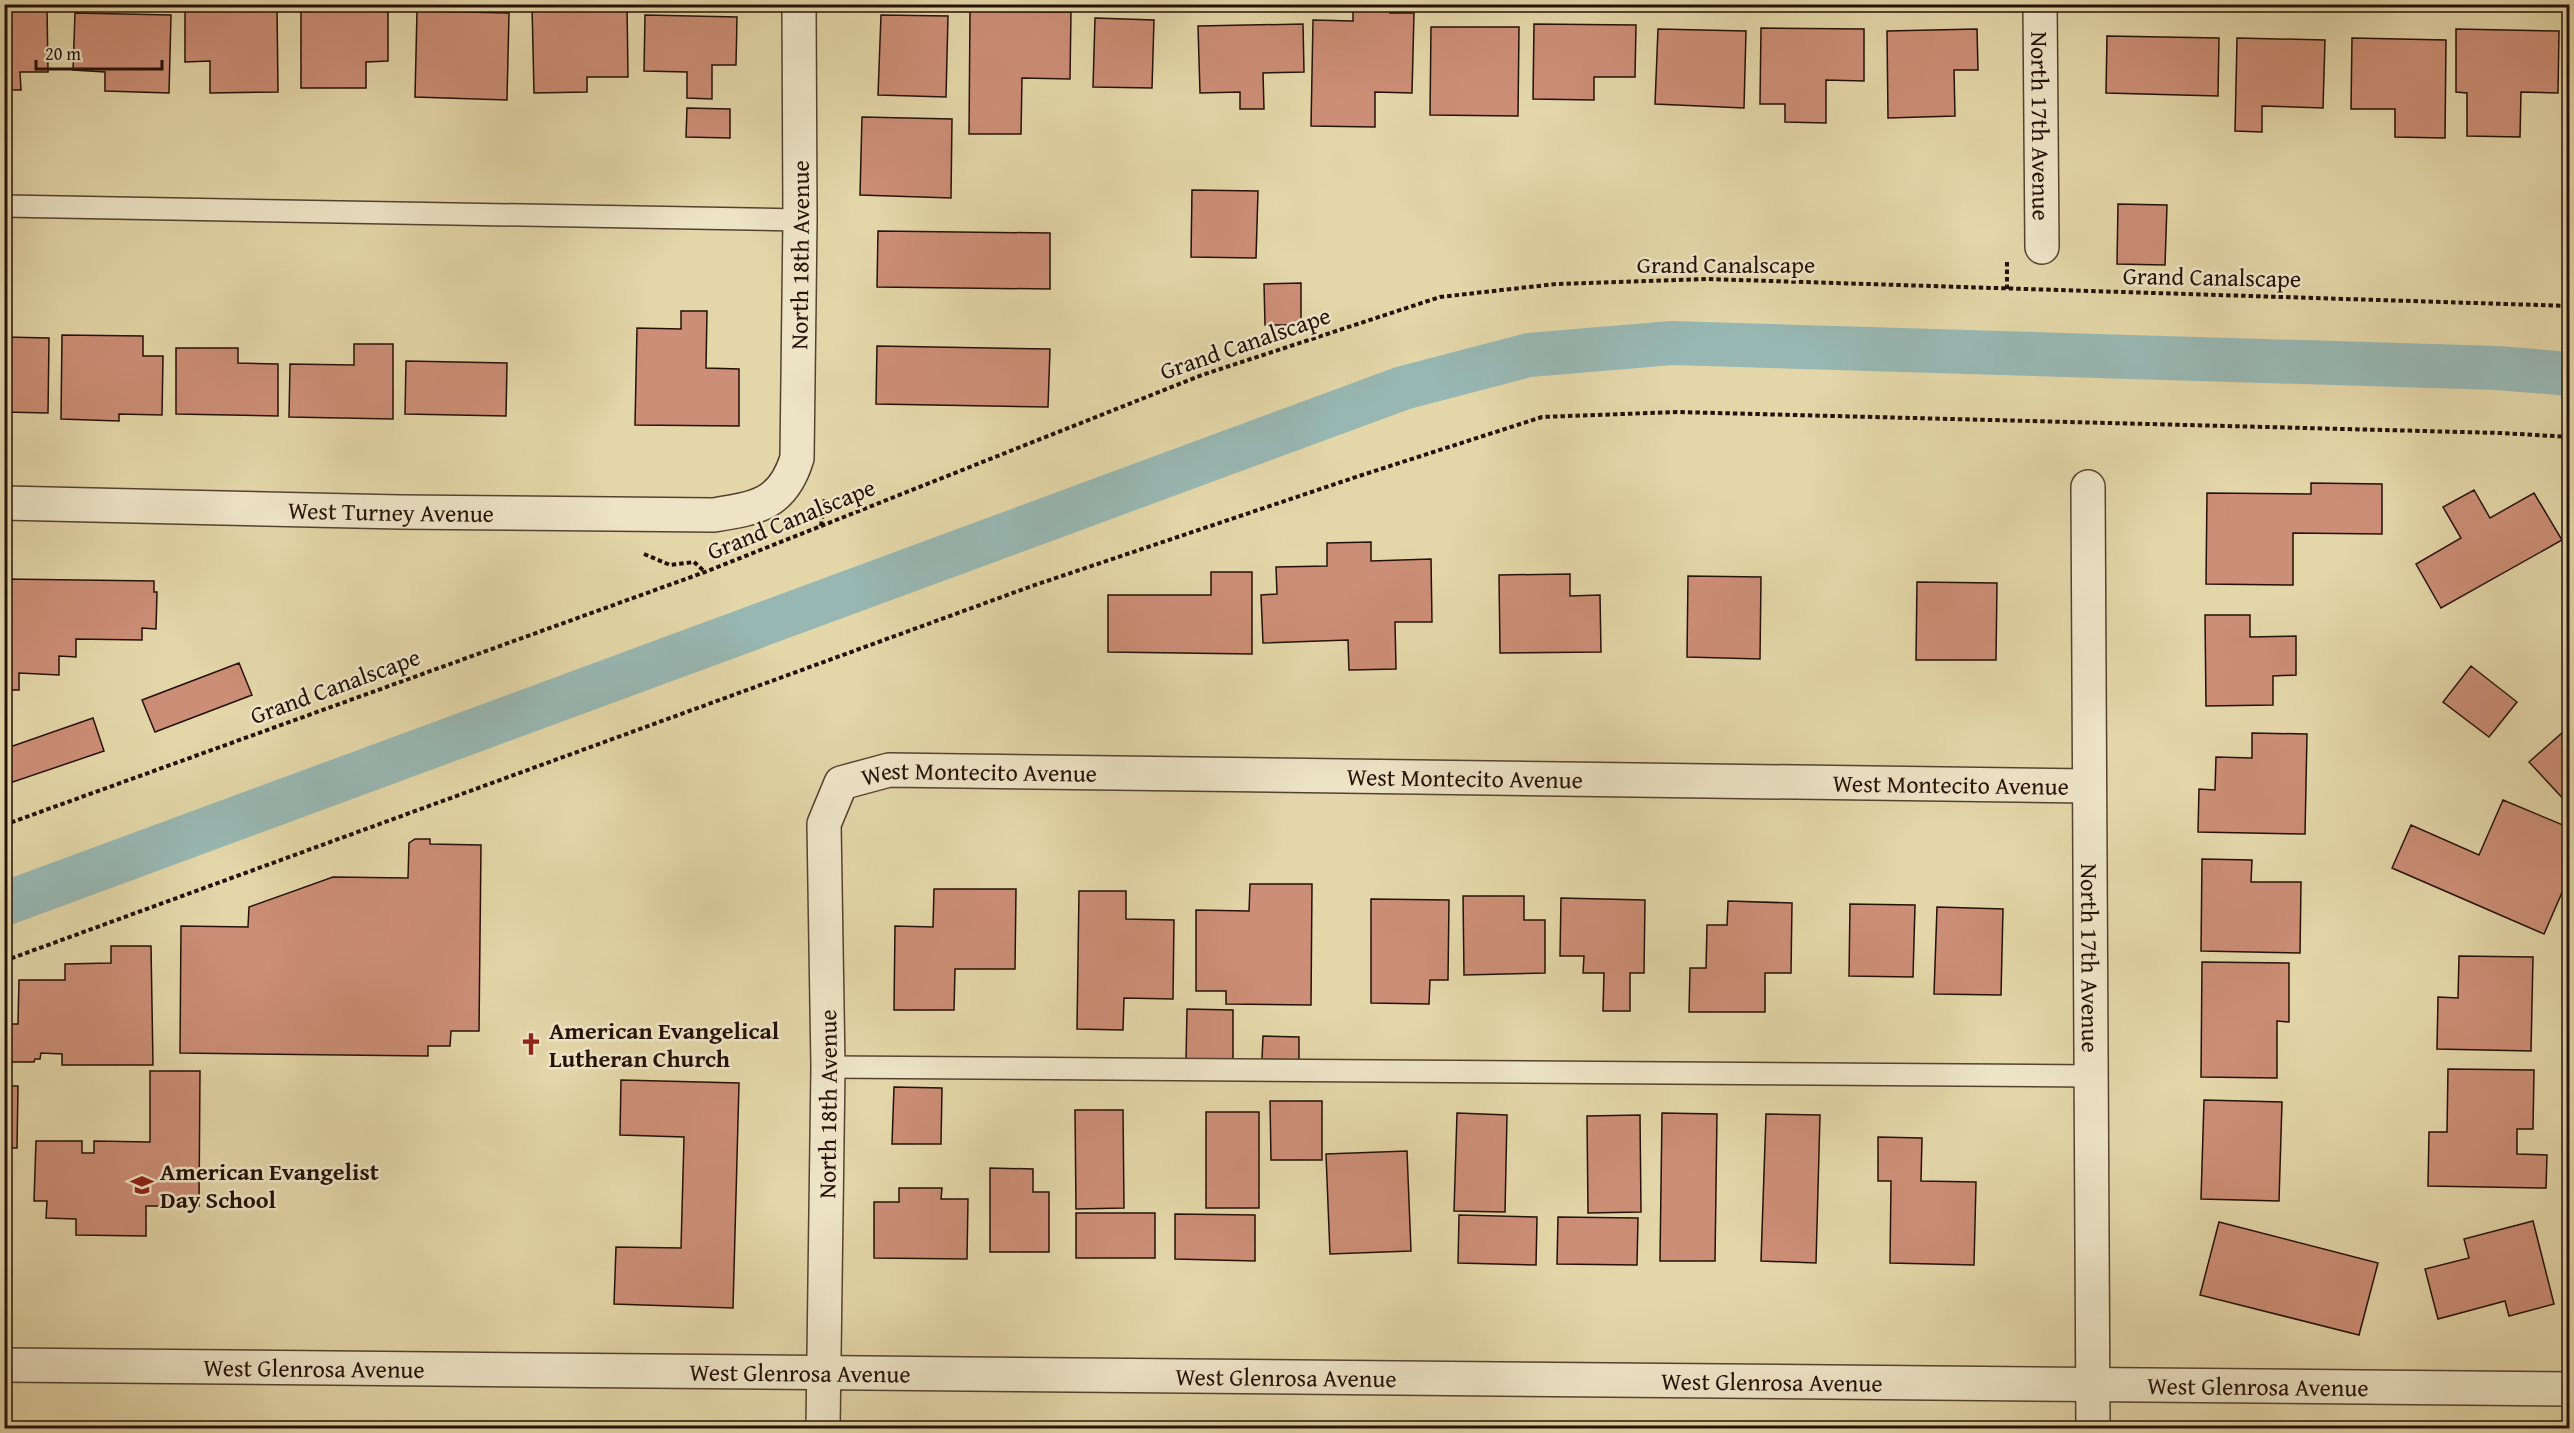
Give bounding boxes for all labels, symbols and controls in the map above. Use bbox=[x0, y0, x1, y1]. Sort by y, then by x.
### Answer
street label: North 17th Avenue bbox=[2023, 31, 2059, 221]
scale bar bbox=[36, 33, 162, 71]
text: 20 m bbox=[45, 40, 81, 67]
street label: North 18th Avenue bbox=[781, 160, 818, 350]
street label: Grand Canalscape bbox=[1637, 247, 1815, 282]
street label: Grand Canalscape bbox=[2123, 258, 2301, 296]
street label: Grand Canalscape bbox=[1155, 297, 1335, 389]
street label: Grand Canalscape bbox=[702, 469, 880, 569]
street label: West Turney Avenue bbox=[287, 492, 494, 530]
street label: Grand Canalscape bbox=[245, 639, 425, 733]
street label: West Montecito Avenue bbox=[857, 752, 1097, 794]
street label: West Montecito Avenue bbox=[1346, 759, 1583, 797]
street label: West Montecito Avenue bbox=[1832, 765, 2069, 803]
street label: North 17th Avenue bbox=[2073, 863, 2109, 1053]
street label: North 18th Avenue bbox=[809, 1009, 846, 1199]
place label: American Evangelical Lutheran Church bbox=[549, 1013, 780, 1076]
church icon: American Evangelical Lutheran Church bbox=[518, 1031, 544, 1057]
place label: American Evangelist Day School bbox=[160, 1154, 379, 1217]
school or university icon: American Evangelist Day School bbox=[129, 1172, 155, 1198]
street label: West Glenrosa Avenue bbox=[203, 1349, 425, 1386]
street label: West Glenrosa Avenue bbox=[689, 1354, 911, 1391]
street label: West Glenrosa Avenue bbox=[1175, 1358, 1397, 1396]
street label: West Glenrosa Avenue bbox=[1661, 1363, 1883, 1400]
street label: West Glenrosa Avenue bbox=[2147, 1368, 2369, 1405]

